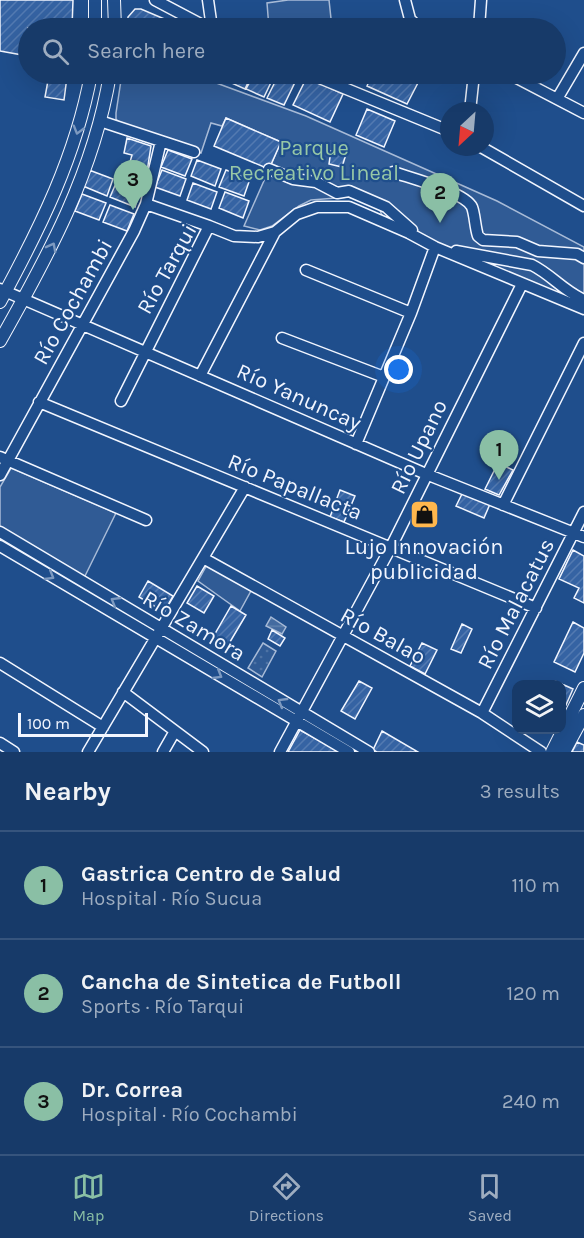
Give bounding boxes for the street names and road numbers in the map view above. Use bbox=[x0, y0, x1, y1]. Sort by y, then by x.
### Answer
street label: Río Tarqui bbox=[132, 219, 202, 319]
street label: Río Cochambi bbox=[28, 235, 118, 369]
street label: Río Yanuncay bbox=[233, 358, 365, 436]
street label: Río Upano bbox=[385, 395, 453, 499]
street label: Río Papallacta bbox=[224, 448, 366, 526]
street label: Río Malacatus bbox=[472, 534, 560, 674]
street label: Río Zamora bbox=[138, 585, 250, 667]
street label: Río Balao bbox=[336, 602, 430, 670]

